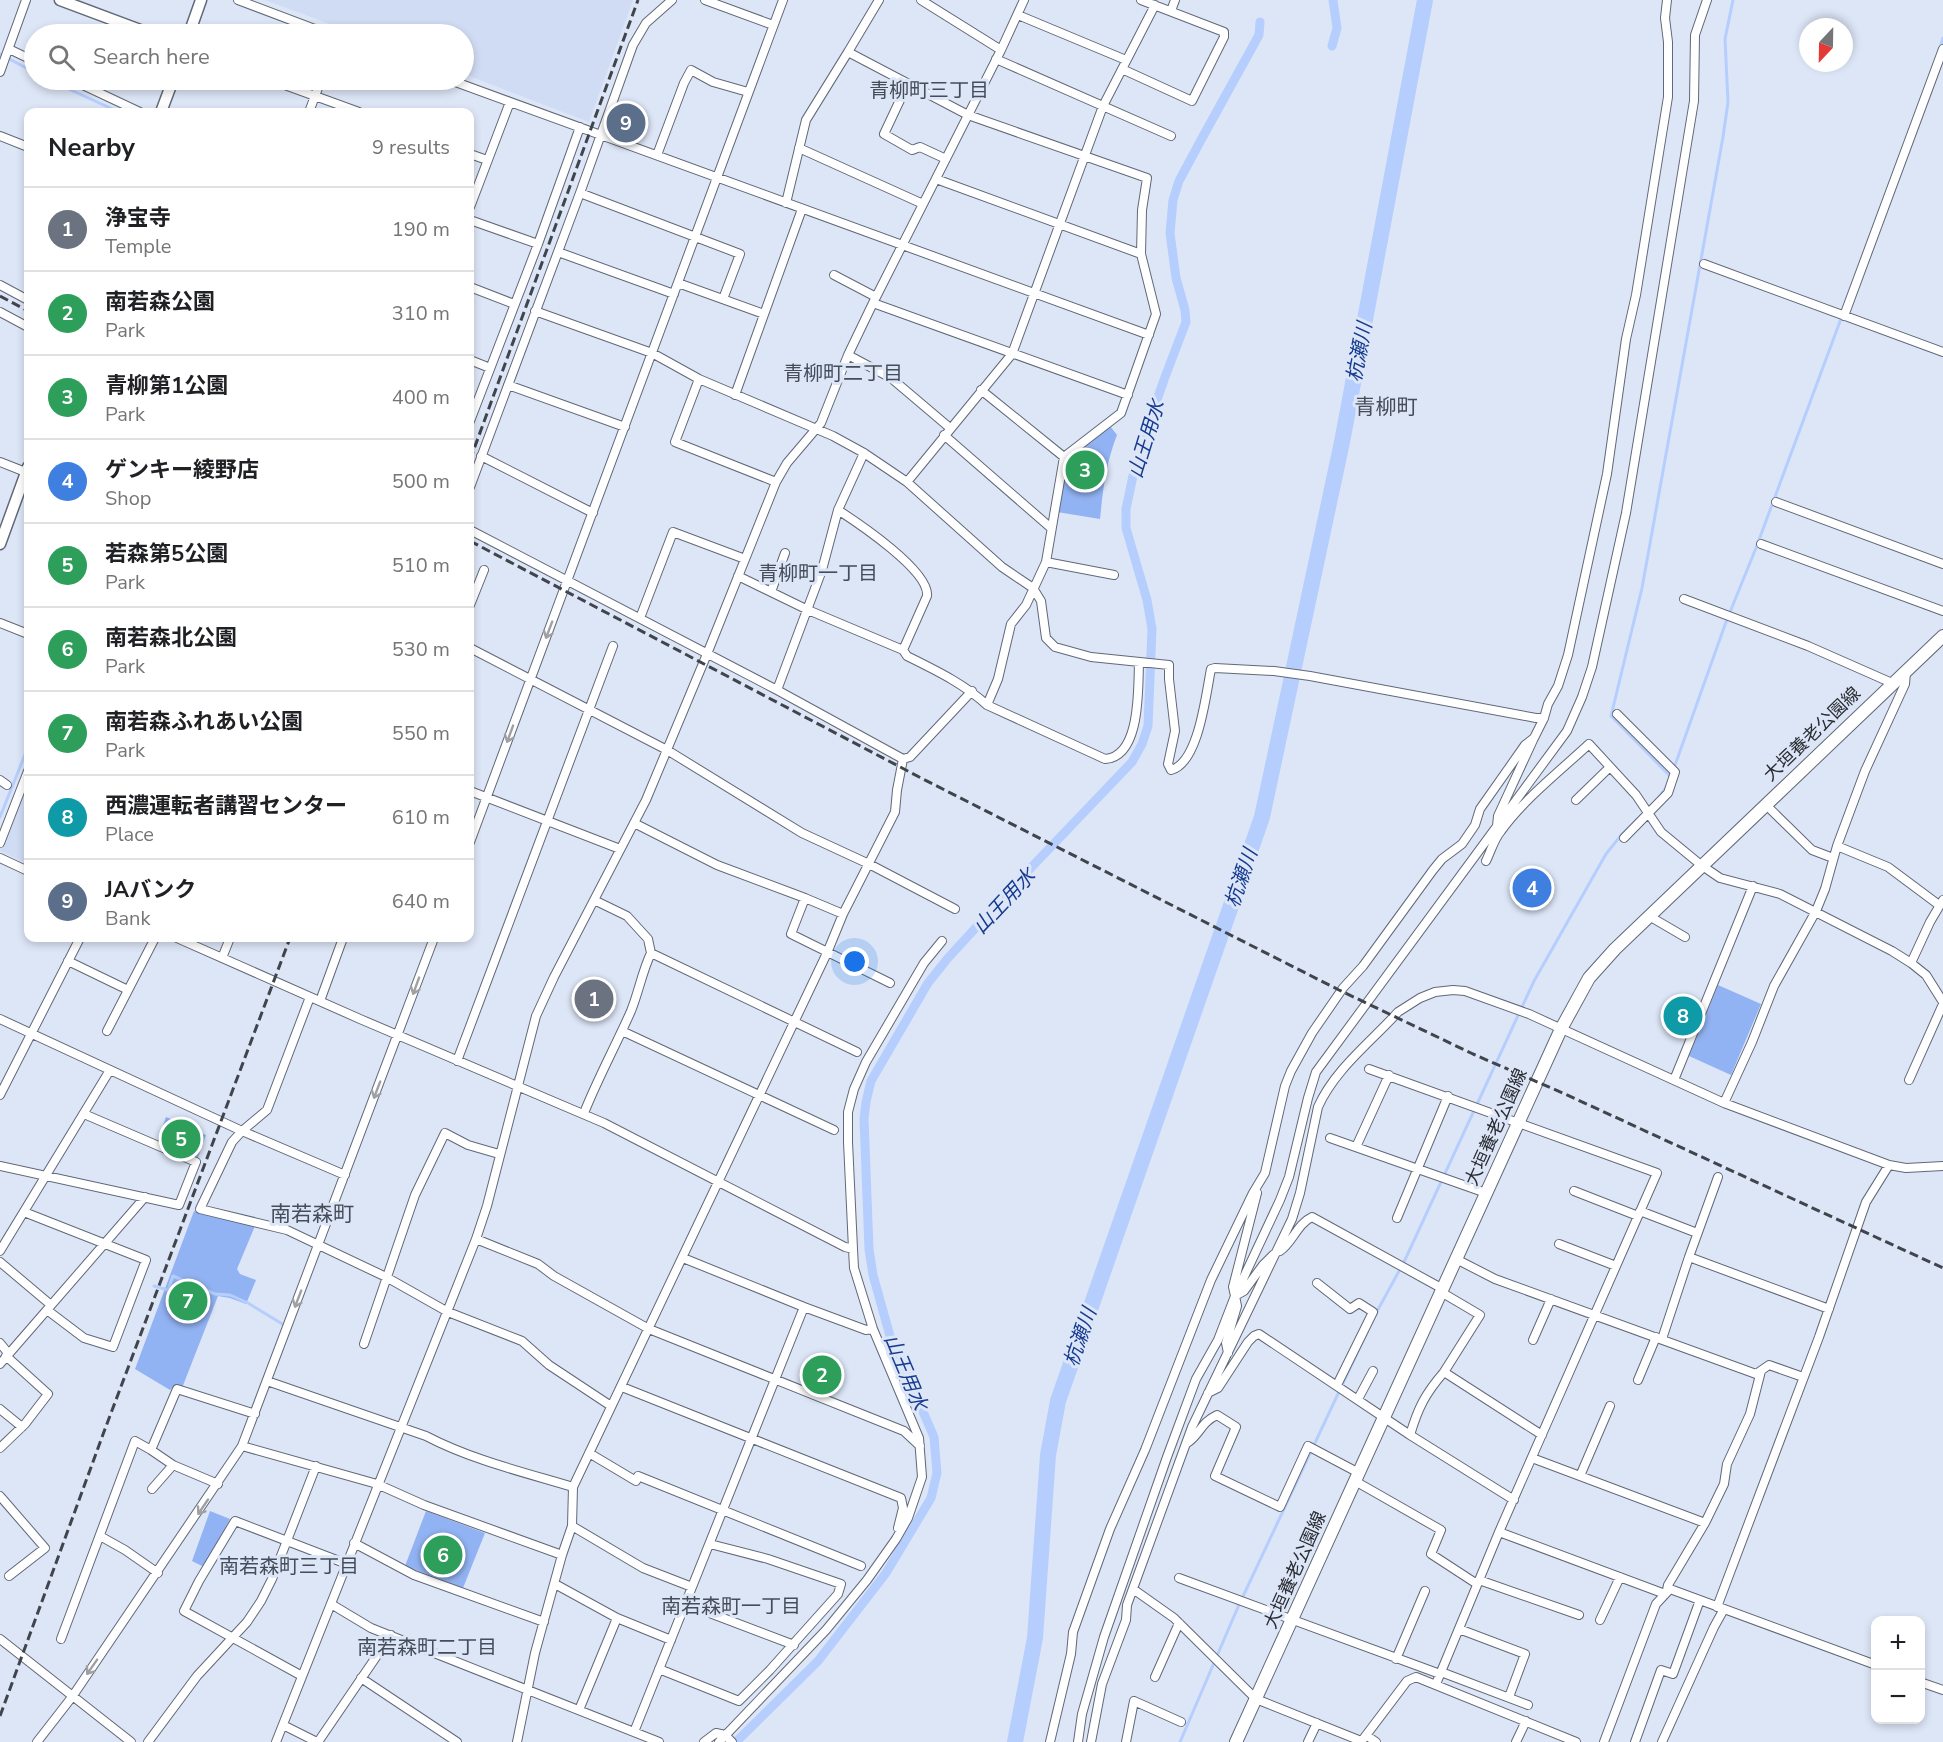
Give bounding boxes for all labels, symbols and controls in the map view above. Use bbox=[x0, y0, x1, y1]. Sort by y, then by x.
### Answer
north arrow bbox=[1799, 18, 1853, 72]
search box bbox=[24, 24, 474, 90]
icon: search bbox=[45, 41, 78, 74]
text: Search here bbox=[93, 42, 210, 72]
district label: 青柳町三丁目 bbox=[869, 77, 989, 104]
pin: 9 bbox=[606, 100, 646, 146]
text: Nearby bbox=[48, 130, 135, 165]
text: 9 results bbox=[372, 134, 450, 161]
text: 浄宝寺 bbox=[105, 203, 171, 233]
text: 1 bbox=[62, 216, 74, 243]
text: 190 m bbox=[392, 216, 450, 243]
text: Temple bbox=[105, 233, 171, 260]
text: 南若森公園 bbox=[105, 287, 215, 317]
text: 2 bbox=[62, 300, 74, 327]
text: 310 m bbox=[392, 300, 450, 327]
text: Park bbox=[105, 317, 145, 344]
water label: 杭瀬川 bbox=[1341, 318, 1379, 384]
district label: 青柳町二丁目 bbox=[783, 360, 903, 387]
text: 青柳第1公園 bbox=[105, 371, 228, 401]
text: 3 bbox=[62, 384, 74, 411]
text: 400 m bbox=[392, 384, 450, 411]
district label: 青柳町 bbox=[1355, 393, 1418, 421]
water label: 山王用水 bbox=[1122, 395, 1172, 481]
text: Park bbox=[105, 401, 145, 428]
pin: 3 bbox=[1066, 448, 1104, 492]
text: ゲンキー綾野店 bbox=[105, 455, 259, 485]
text: 4 bbox=[62, 468, 74, 495]
text: 500 m bbox=[392, 468, 450, 495]
text: Shop bbox=[105, 485, 151, 512]
text: 若森第5公園 bbox=[105, 539, 228, 569]
text: 5 bbox=[62, 552, 74, 579]
text: 510 m bbox=[392, 552, 450, 579]
district label: 青柳町一丁目 bbox=[758, 560, 878, 587]
text: Park bbox=[105, 569, 145, 596]
one-way arrow bbox=[542, 620, 553, 639]
text: 南若森北公園 bbox=[105, 623, 237, 653]
text: 6 bbox=[62, 636, 74, 663]
text: 530 m bbox=[392, 636, 450, 663]
text: Park bbox=[105, 653, 145, 680]
street label: 大垣養老公園線 bbox=[1758, 682, 1866, 786]
text: 南若森ふれあい公園 bbox=[105, 707, 303, 737]
text: 7 bbox=[62, 720, 74, 747]
text: 550 m bbox=[392, 720, 450, 747]
one-way arrow bbox=[503, 724, 514, 743]
text: Park bbox=[105, 737, 145, 764]
text: 西濃運転者講習センター bbox=[105, 791, 347, 821]
text: 8 bbox=[62, 804, 74, 831]
text: 610 m bbox=[392, 804, 450, 831]
text: Place bbox=[105, 821, 154, 848]
water label: 杭瀬川 bbox=[1219, 844, 1265, 911]
water label: 山王用水 bbox=[967, 861, 1043, 940]
pin: 4 bbox=[1512, 866, 1552, 910]
text: JAバンク bbox=[105, 875, 196, 905]
text: 9 bbox=[62, 888, 74, 915]
text: 640 m bbox=[392, 888, 450, 915]
text: Bank bbox=[105, 905, 150, 932]
your location bbox=[840, 947, 869, 976]
one-way arrow bbox=[410, 976, 421, 995]
pin: 1 bbox=[574, 976, 614, 1022]
pin: 8 bbox=[1664, 994, 1702, 1038]
street label: 大垣養老公園線 bbox=[1459, 1065, 1533, 1189]
one-way arrow bbox=[371, 1080, 382, 1099]
pin: 5 bbox=[162, 1116, 201, 1162]
district label: 南若森町 bbox=[270, 1200, 354, 1228]
pin: 7 bbox=[168, 1278, 207, 1324]
one-way arrow bbox=[292, 1290, 303, 1308]
water label: 杭瀬川 bbox=[1058, 1303, 1104, 1370]
water label: 山王用水 bbox=[877, 1330, 934, 1416]
pin: 2 bbox=[802, 1352, 842, 1398]
one-way arrow bbox=[196, 1498, 208, 1515]
street label: 大垣養老公園線 bbox=[1258, 1508, 1332, 1632]
pin: 6 bbox=[424, 1532, 462, 1578]
district label: 南若森町三丁目 bbox=[219, 1553, 359, 1580]
district label: 南若森町一丁目 bbox=[661, 1593, 801, 1620]
map controls bbox=[1871, 1616, 1925, 1724]
button: + bbox=[1871, 1616, 1925, 1670]
district label: 南若森町二丁目 bbox=[357, 1634, 497, 1661]
one-way arrow bbox=[86, 1659, 98, 1675]
button: − bbox=[1871, 1670, 1925, 1724]

